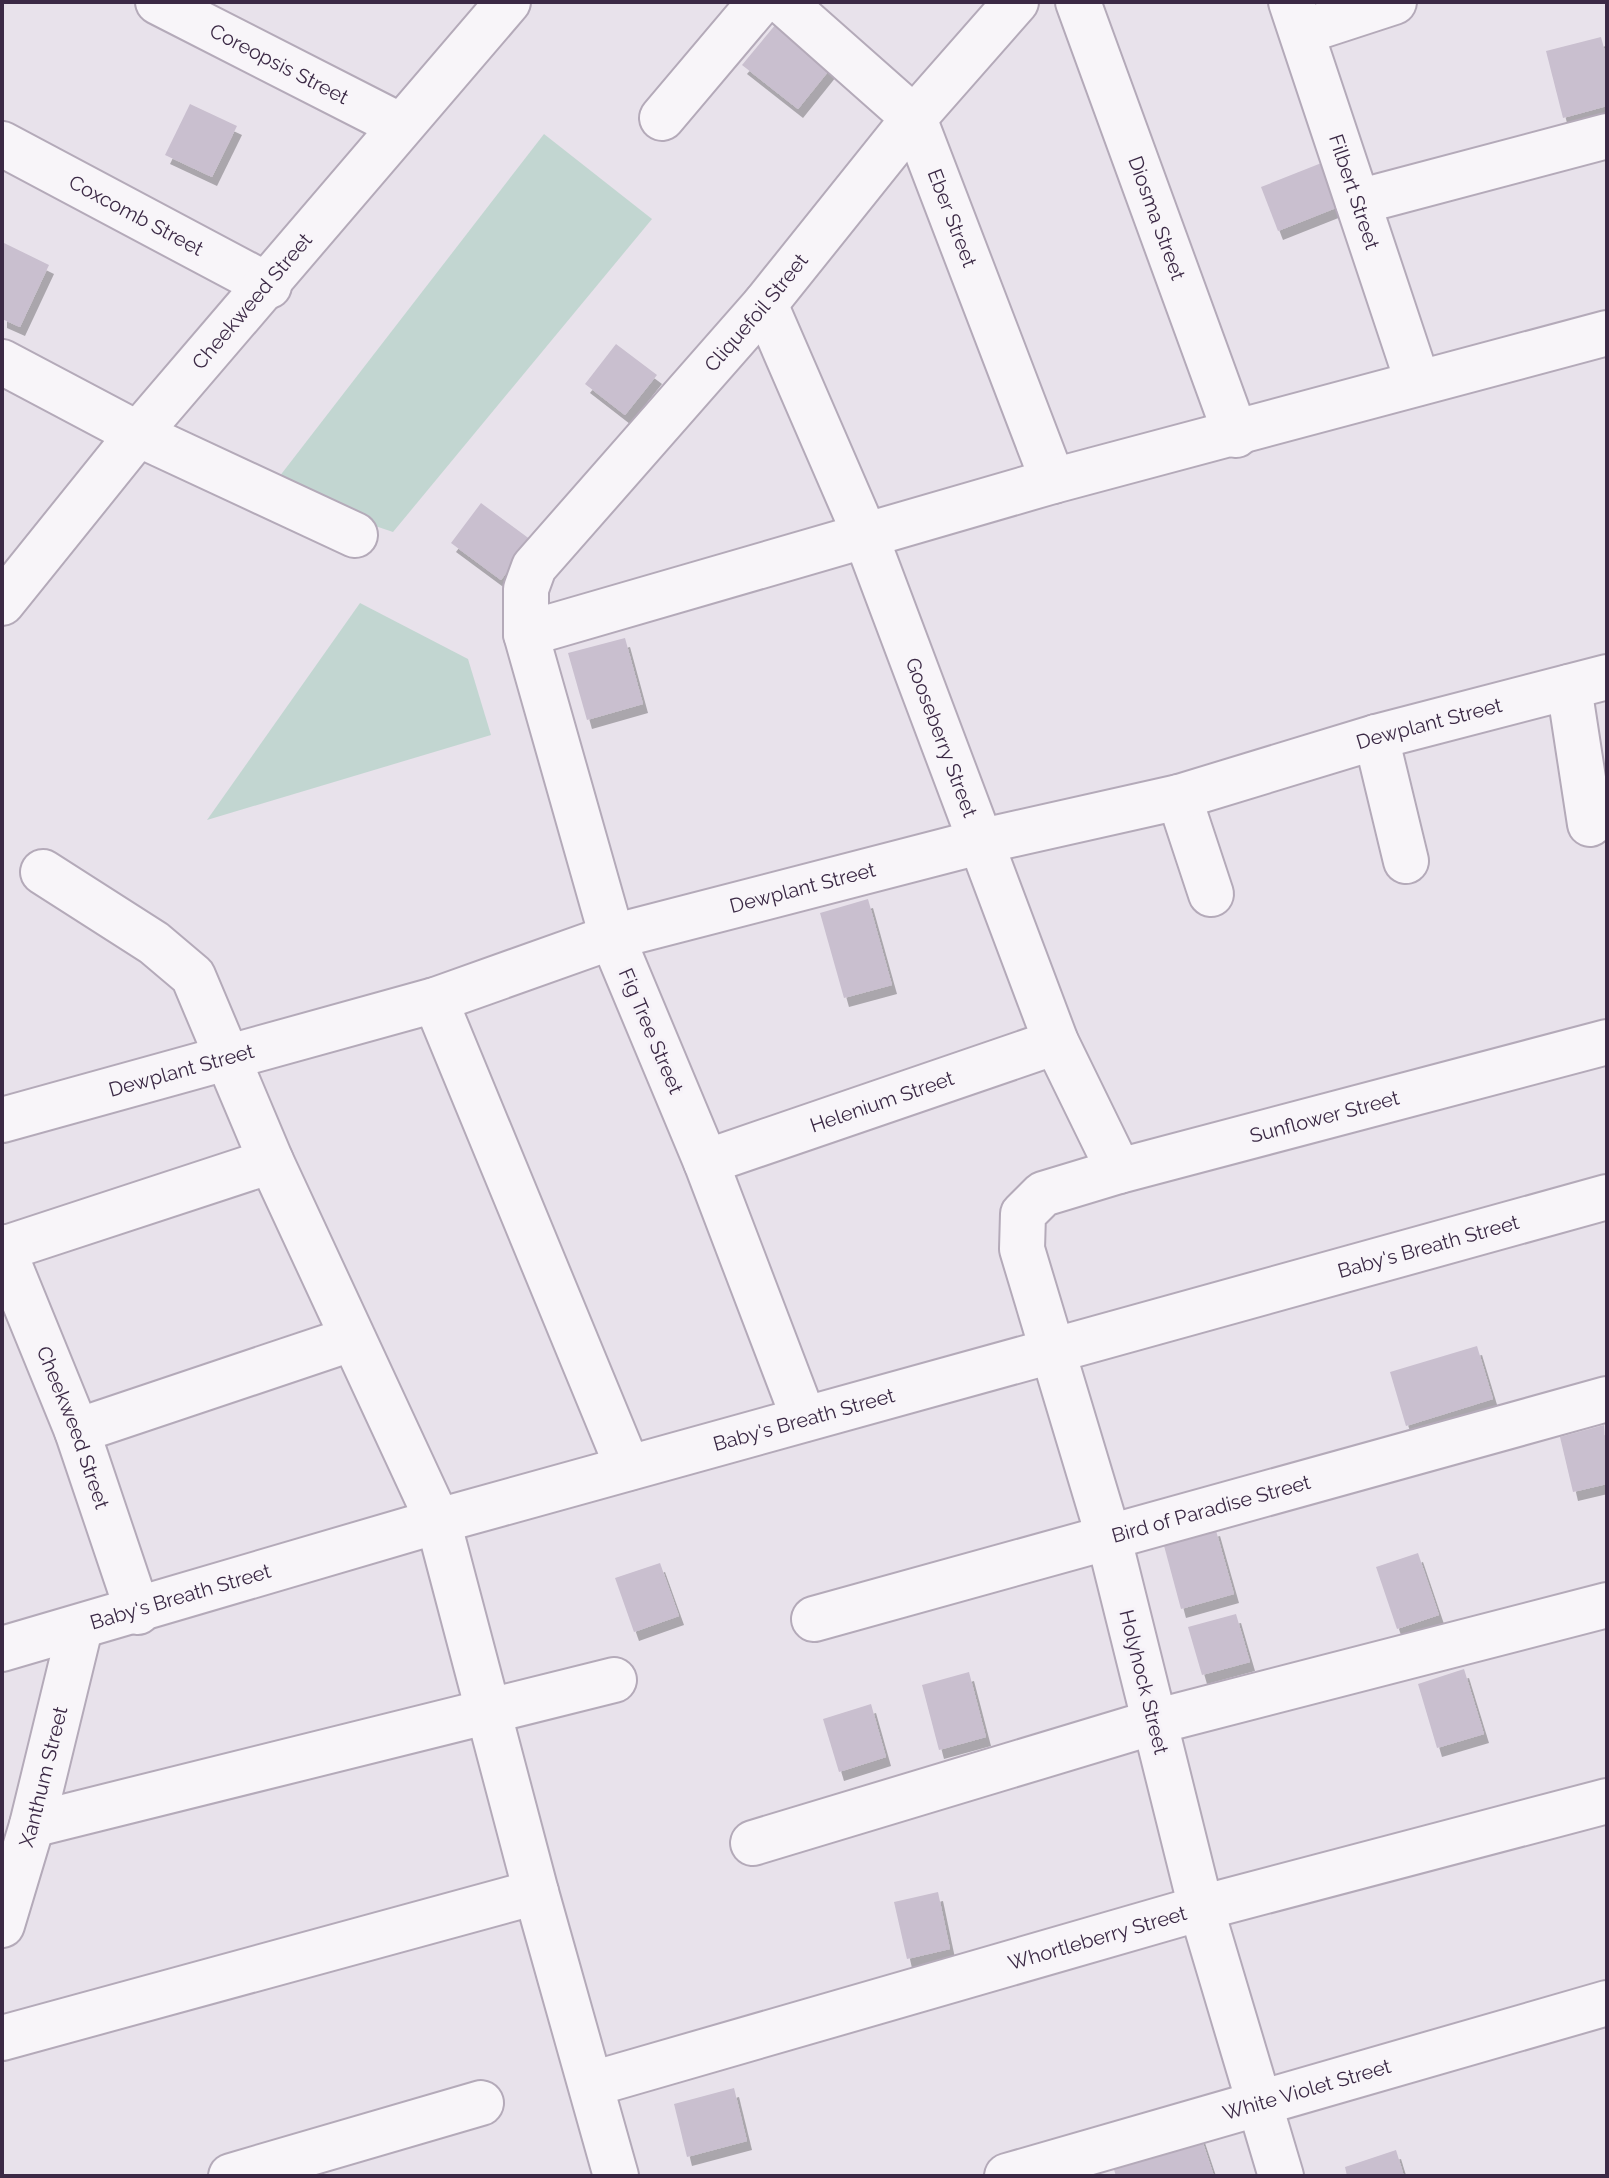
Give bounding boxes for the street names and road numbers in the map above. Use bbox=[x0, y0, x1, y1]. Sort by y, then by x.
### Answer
street label: Coreopsis Street bbox=[206, 18, 353, 109]
street label: Filbert Street bbox=[1324, 131, 1385, 253]
street label: Diosma Street bbox=[1123, 153, 1191, 284]
street label: Eber Street bbox=[923, 165, 982, 271]
street label: Coxcomb Street bbox=[65, 170, 208, 261]
street label: Cheekweed Street bbox=[187, 228, 317, 374]
street label: Cliquefoil Street bbox=[699, 248, 813, 377]
street label: Gooseberry Street bbox=[900, 654, 982, 821]
street label: Dewplant Street bbox=[1353, 693, 1505, 754]
street label: Dewplant Street bbox=[727, 857, 878, 918]
street label: Fig Tree Street bbox=[614, 965, 688, 1098]
street label: Dewplant Street bbox=[106, 1039, 257, 1102]
street label: Helenium Street bbox=[807, 1066, 957, 1137]
street label: Sunflower Street bbox=[1247, 1085, 1402, 1148]
street label: Baby's Breath Street bbox=[1335, 1210, 1522, 1283]
street label: Cheekweed Street bbox=[32, 1342, 114, 1512]
street label: Baby's Breath Street bbox=[710, 1383, 897, 1456]
street label: Bird of Paradise Street bbox=[1109, 1470, 1313, 1548]
street label: Baby's Breath Street bbox=[87, 1559, 274, 1634]
street label: Holyhock Street bbox=[1114, 1607, 1174, 1757]
street label: Xanthum Street bbox=[14, 1704, 73, 1850]
street label: Whortleberry Street bbox=[1005, 1901, 1190, 1975]
street label: White Violet Street bbox=[1220, 2054, 1394, 2125]

